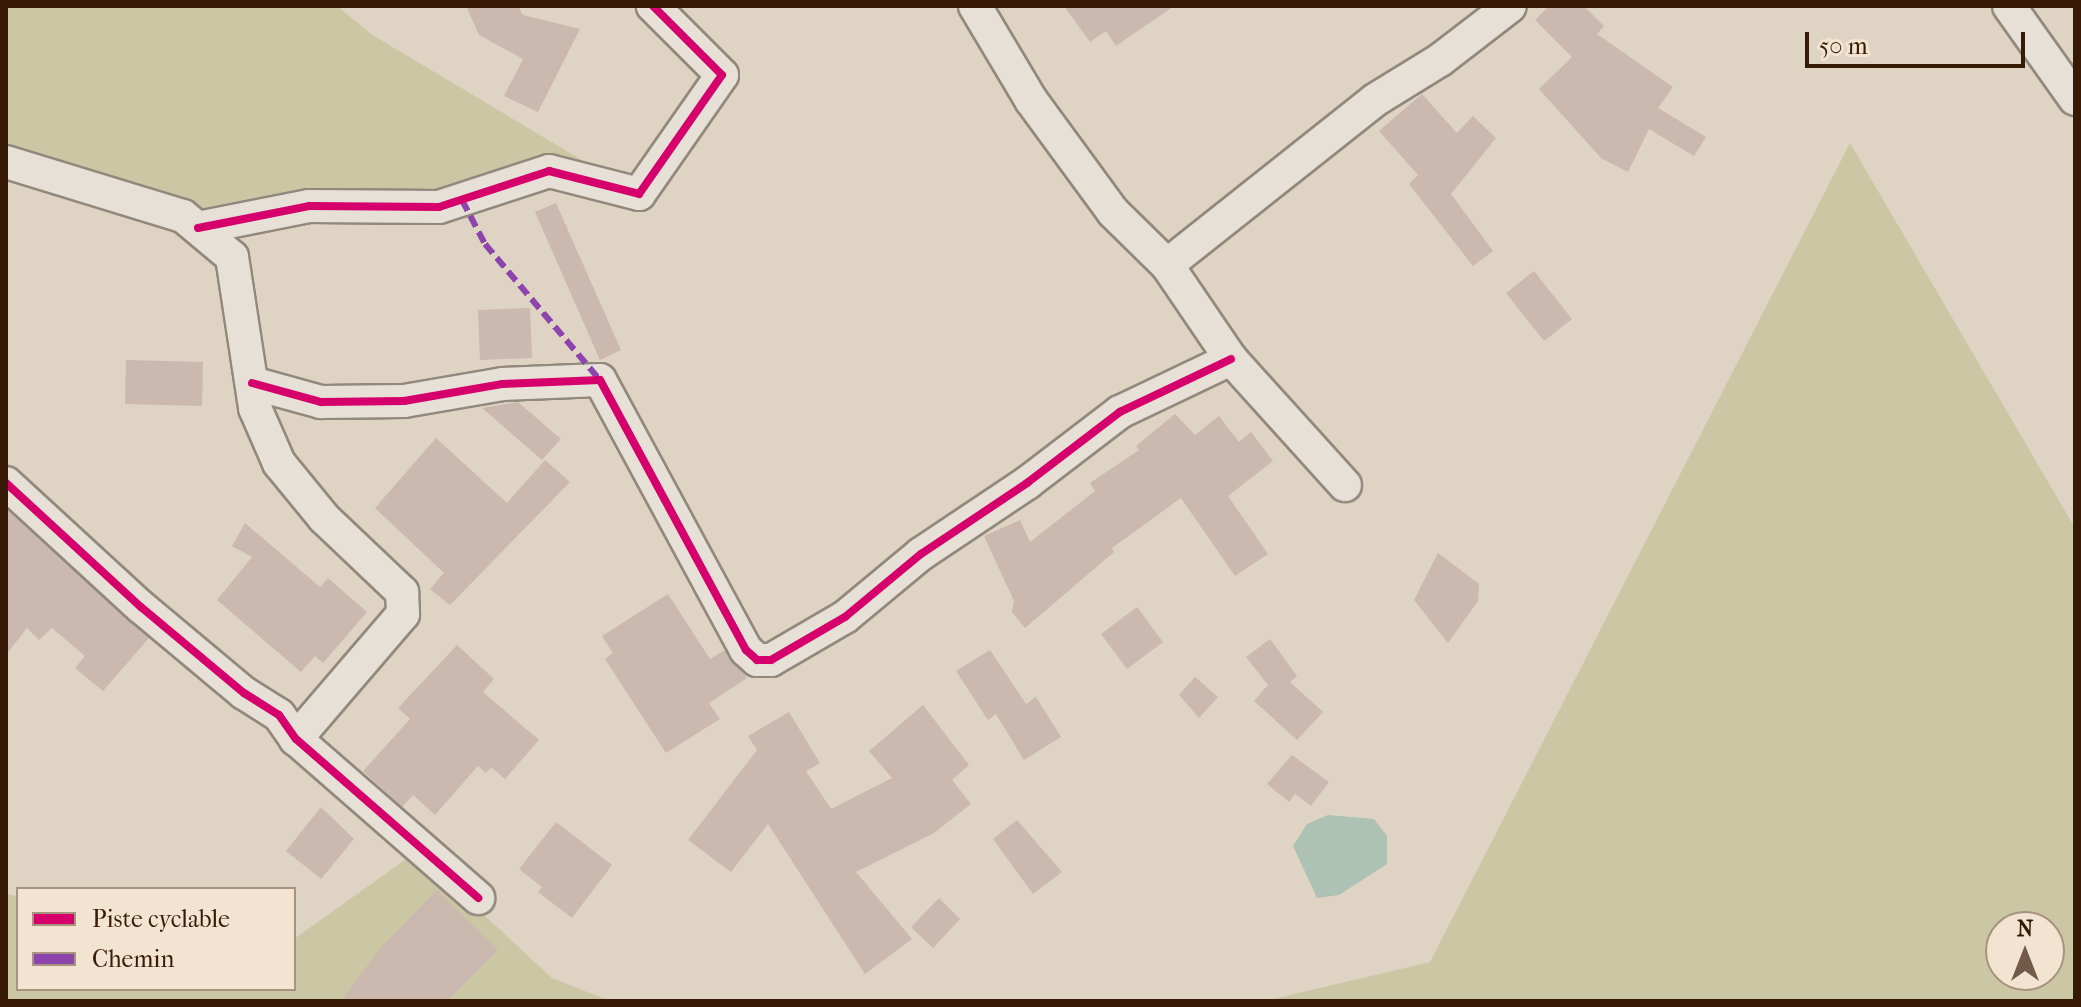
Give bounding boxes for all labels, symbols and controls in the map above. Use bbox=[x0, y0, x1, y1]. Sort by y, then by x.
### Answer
scale bar bbox=[1809, 16, 2029, 66]
text: 50 m bbox=[1819, 32, 1868, 60]
legend bbox=[16, 887, 296, 991]
text: Piste cyclable bbox=[92, 905, 230, 933]
north arrow bbox=[1985, 911, 2065, 991]
text: N bbox=[2017, 916, 2033, 942]
text: Chemin bbox=[92, 945, 174, 973]

